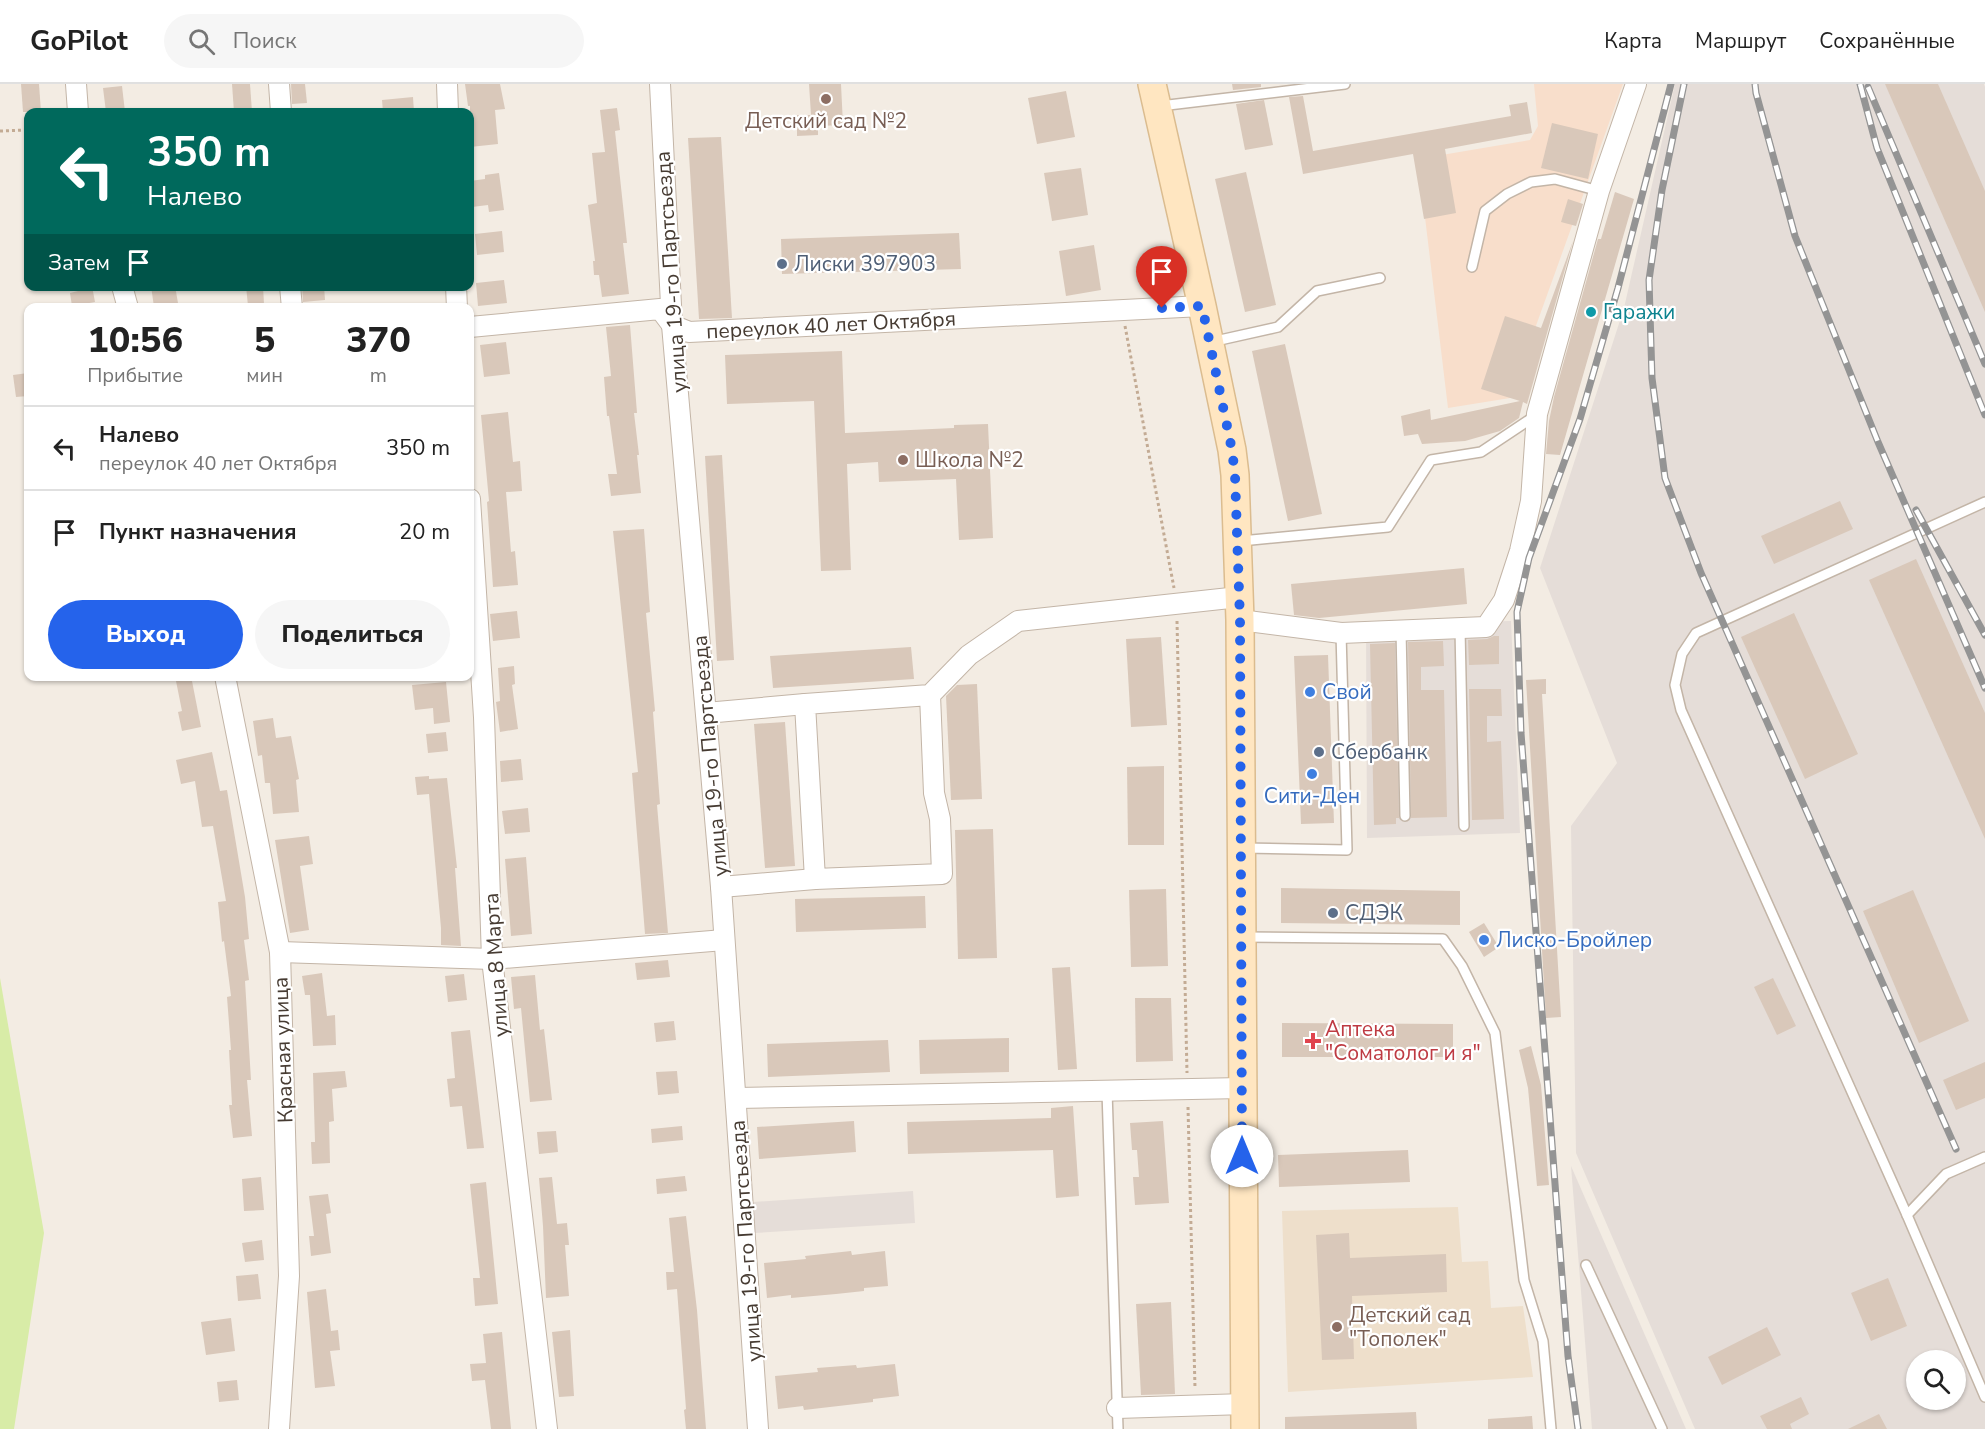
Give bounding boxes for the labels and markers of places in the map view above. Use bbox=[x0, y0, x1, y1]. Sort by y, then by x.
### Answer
marker: Детский сад №2 bbox=[819, 92, 833, 106]
place label: Детский сад №2 bbox=[745, 107, 907, 135]
pin bbox=[1136, 246, 1187, 308]
place label: Лиски 397903 bbox=[794, 250, 936, 278]
marker: Лиски 397903 bbox=[775, 257, 789, 271]
place label: Гаражи bbox=[1603, 298, 1675, 326]
marker: Гаражи bbox=[1584, 305, 1598, 319]
place label: Школа №2 bbox=[915, 446, 1024, 474]
marker: Школа №2 bbox=[896, 453, 910, 467]
place label: Свой bbox=[1322, 678, 1372, 706]
marker: Свой bbox=[1303, 685, 1317, 699]
place label: Сбербанк bbox=[1331, 738, 1428, 766]
marker: Сбербанк bbox=[1312, 745, 1326, 759]
marker: Сити-Ден bbox=[1305, 767, 1319, 781]
place label: Сити-Ден bbox=[1264, 782, 1360, 810]
place label: СДЭК bbox=[1345, 899, 1404, 927]
marker: СДЭК bbox=[1326, 906, 1340, 920]
place label: Лиско-Бройлер bbox=[1496, 926, 1652, 954]
marker: Лиско-Бройлер bbox=[1477, 933, 1491, 947]
place label: Аптека "Соматолог и я" bbox=[1325, 1015, 1481, 1067]
marker: Аптека "Соматолог и я" bbox=[1306, 1034, 1320, 1048]
place label: Детский сад "Тополек" bbox=[1349, 1301, 1471, 1353]
marker: Детский сад "Тополек" bbox=[1330, 1320, 1344, 1334]

